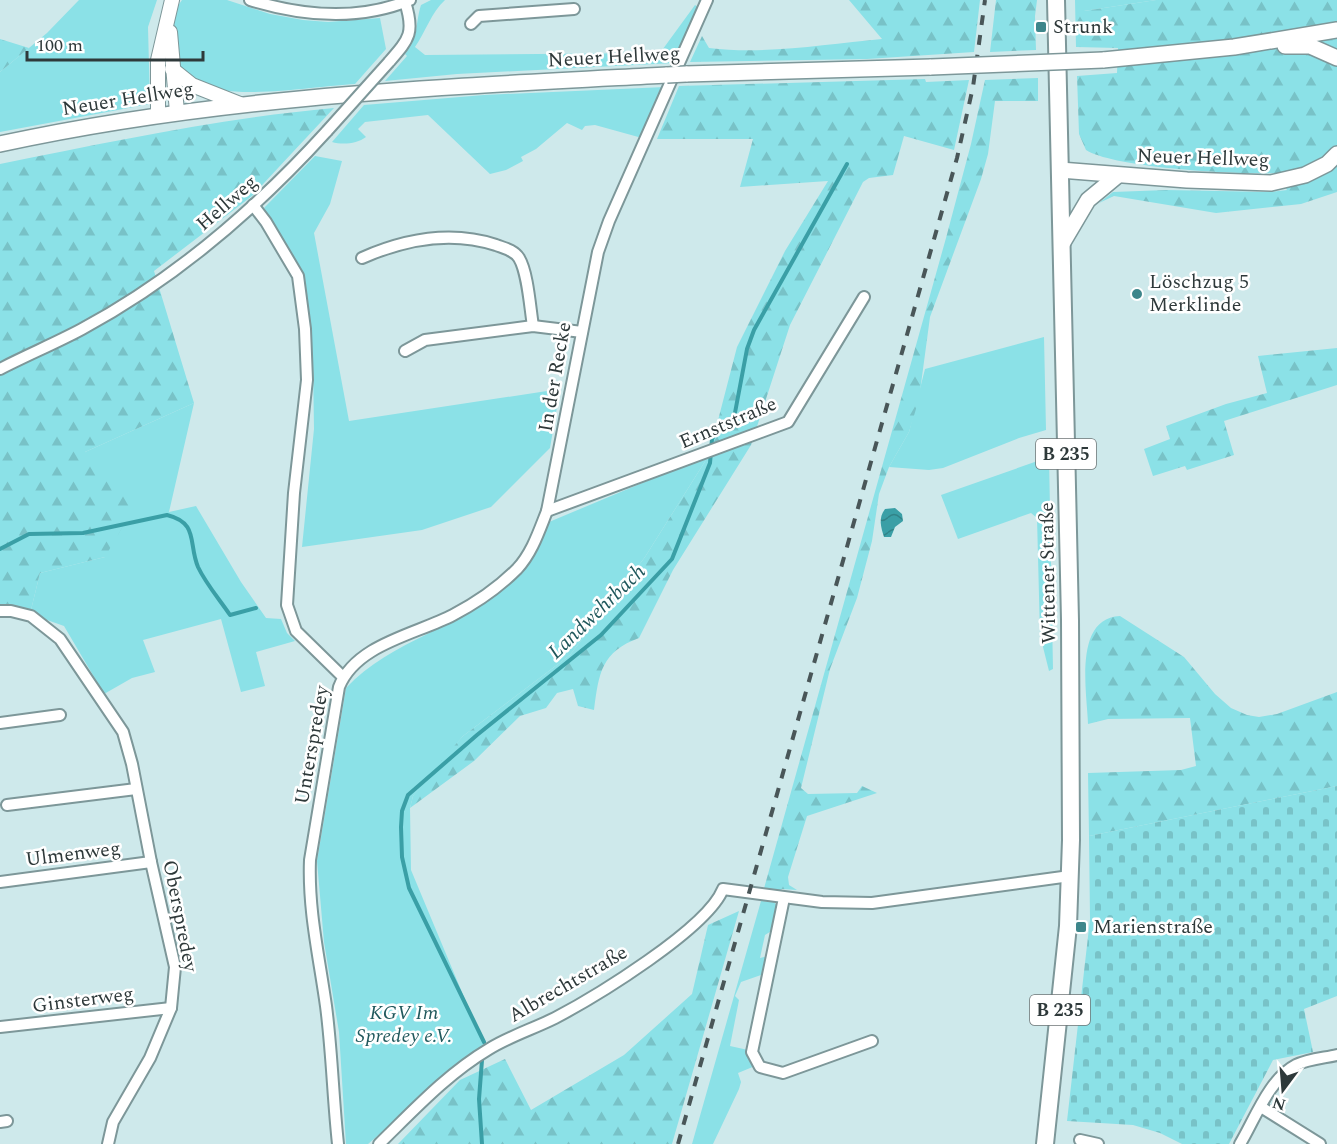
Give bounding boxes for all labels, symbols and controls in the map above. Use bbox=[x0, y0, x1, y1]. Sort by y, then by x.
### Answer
place label: Strunk bbox=[1053, 12, 1113, 42]
marker: Strunk bbox=[1034, 20, 1048, 34]
scale bar bbox=[27, 24, 202, 62]
text: 100 m bbox=[36, 32, 83, 59]
street label: Neuer Hellweg bbox=[547, 39, 681, 75]
street label: Neuer Hellweg bbox=[60, 74, 196, 124]
street label: Neuer Hellweg bbox=[1136, 141, 1270, 175]
street label: Hellweg bbox=[189, 168, 265, 238]
place label: Löschzug 5 Merklinde bbox=[1149, 267, 1249, 320]
marker: Löschzug 5 Merklinde bbox=[1130, 287, 1144, 301]
street label: In der Recke bbox=[531, 320, 579, 434]
street label: Ernststraße bbox=[674, 389, 782, 457]
road number: B 235 bbox=[1036, 439, 1096, 469]
street label: Wittener Straße bbox=[1032, 502, 1064, 644]
water label: Landwehrbach bbox=[541, 557, 653, 667]
street label: Unterspredey bbox=[287, 682, 337, 807]
street label: Ulmenweg bbox=[24, 833, 122, 875]
street label: Oberspredey bbox=[154, 858, 206, 976]
place label: Marienstraße bbox=[1093, 912, 1213, 942]
marker: Marienstraße bbox=[1074, 920, 1088, 934]
street label: Albrechtstraße bbox=[503, 938, 633, 1030]
street label: Ginsterweg bbox=[31, 979, 135, 1021]
road number: B 235 bbox=[1030, 995, 1090, 1025]
park label: KGV Im Spredey e.V. bbox=[356, 998, 452, 1051]
north arrow bbox=[1253, 1060, 1313, 1120]
text: N bbox=[1270, 1090, 1289, 1117]

